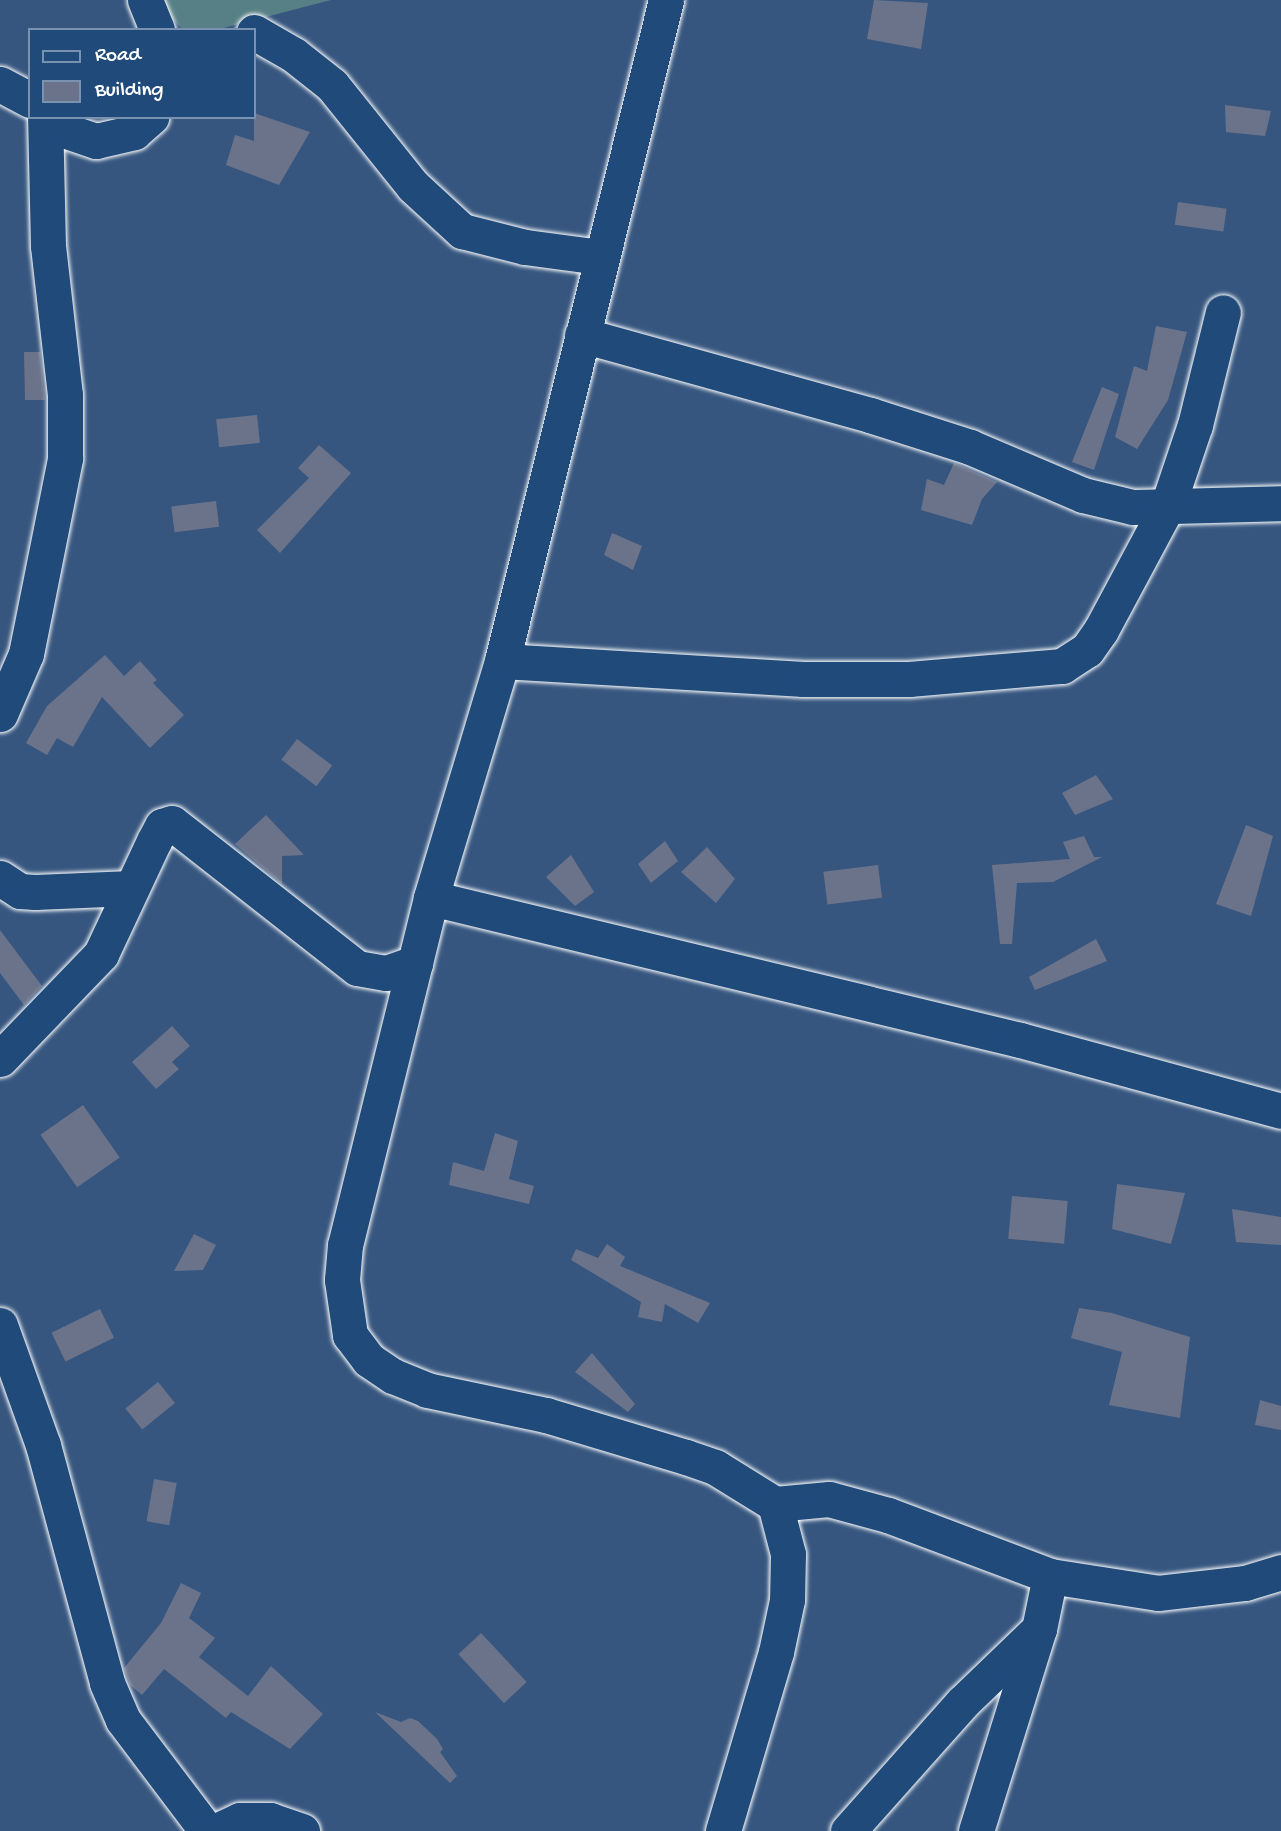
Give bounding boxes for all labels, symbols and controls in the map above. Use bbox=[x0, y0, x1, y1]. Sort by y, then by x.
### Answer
legend bbox=[28, 28, 256, 119]
text: Road bbox=[95, 44, 141, 69]
text: Building bbox=[95, 79, 164, 104]

